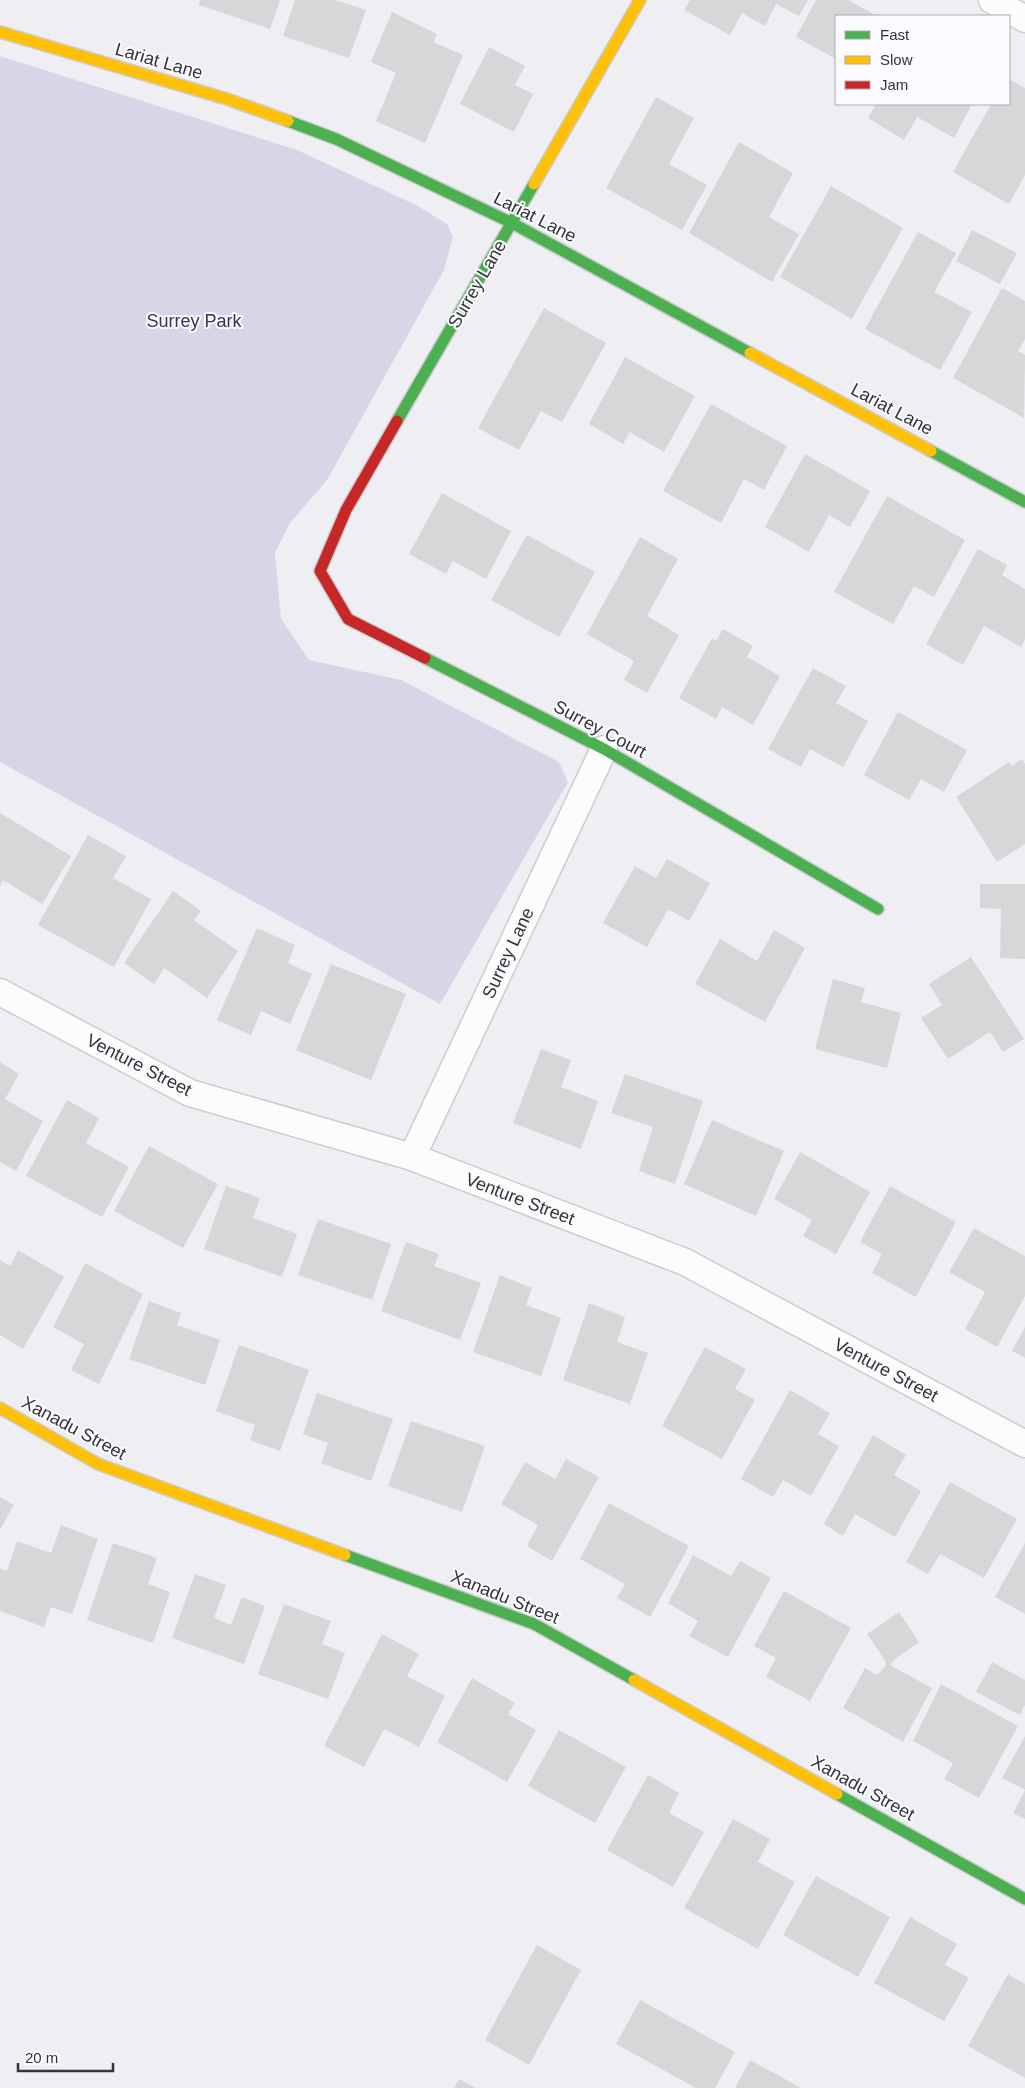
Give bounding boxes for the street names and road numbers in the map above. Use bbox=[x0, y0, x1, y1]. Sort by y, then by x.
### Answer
street label: Lariat Lane bbox=[113, 39, 205, 83]
street label: Lariat Lane bbox=[490, 188, 580, 246]
street label: Surrey Lane bbox=[444, 237, 510, 331]
street label: Lariat Lane bbox=[848, 379, 936, 439]
street label: Surrey Court bbox=[550, 696, 650, 762]
street label: Surrey Lane bbox=[478, 904, 538, 1002]
street label: Venture Street bbox=[83, 1030, 195, 1100]
street label: Venture Street bbox=[463, 1169, 577, 1229]
street label: Venture Street bbox=[831, 1334, 941, 1406]
street label: Xanadu Street bbox=[18, 1392, 130, 1464]
street label: Xanadu Street bbox=[448, 1566, 562, 1628]
street label: Xanadu Street bbox=[808, 1751, 918, 1825]

